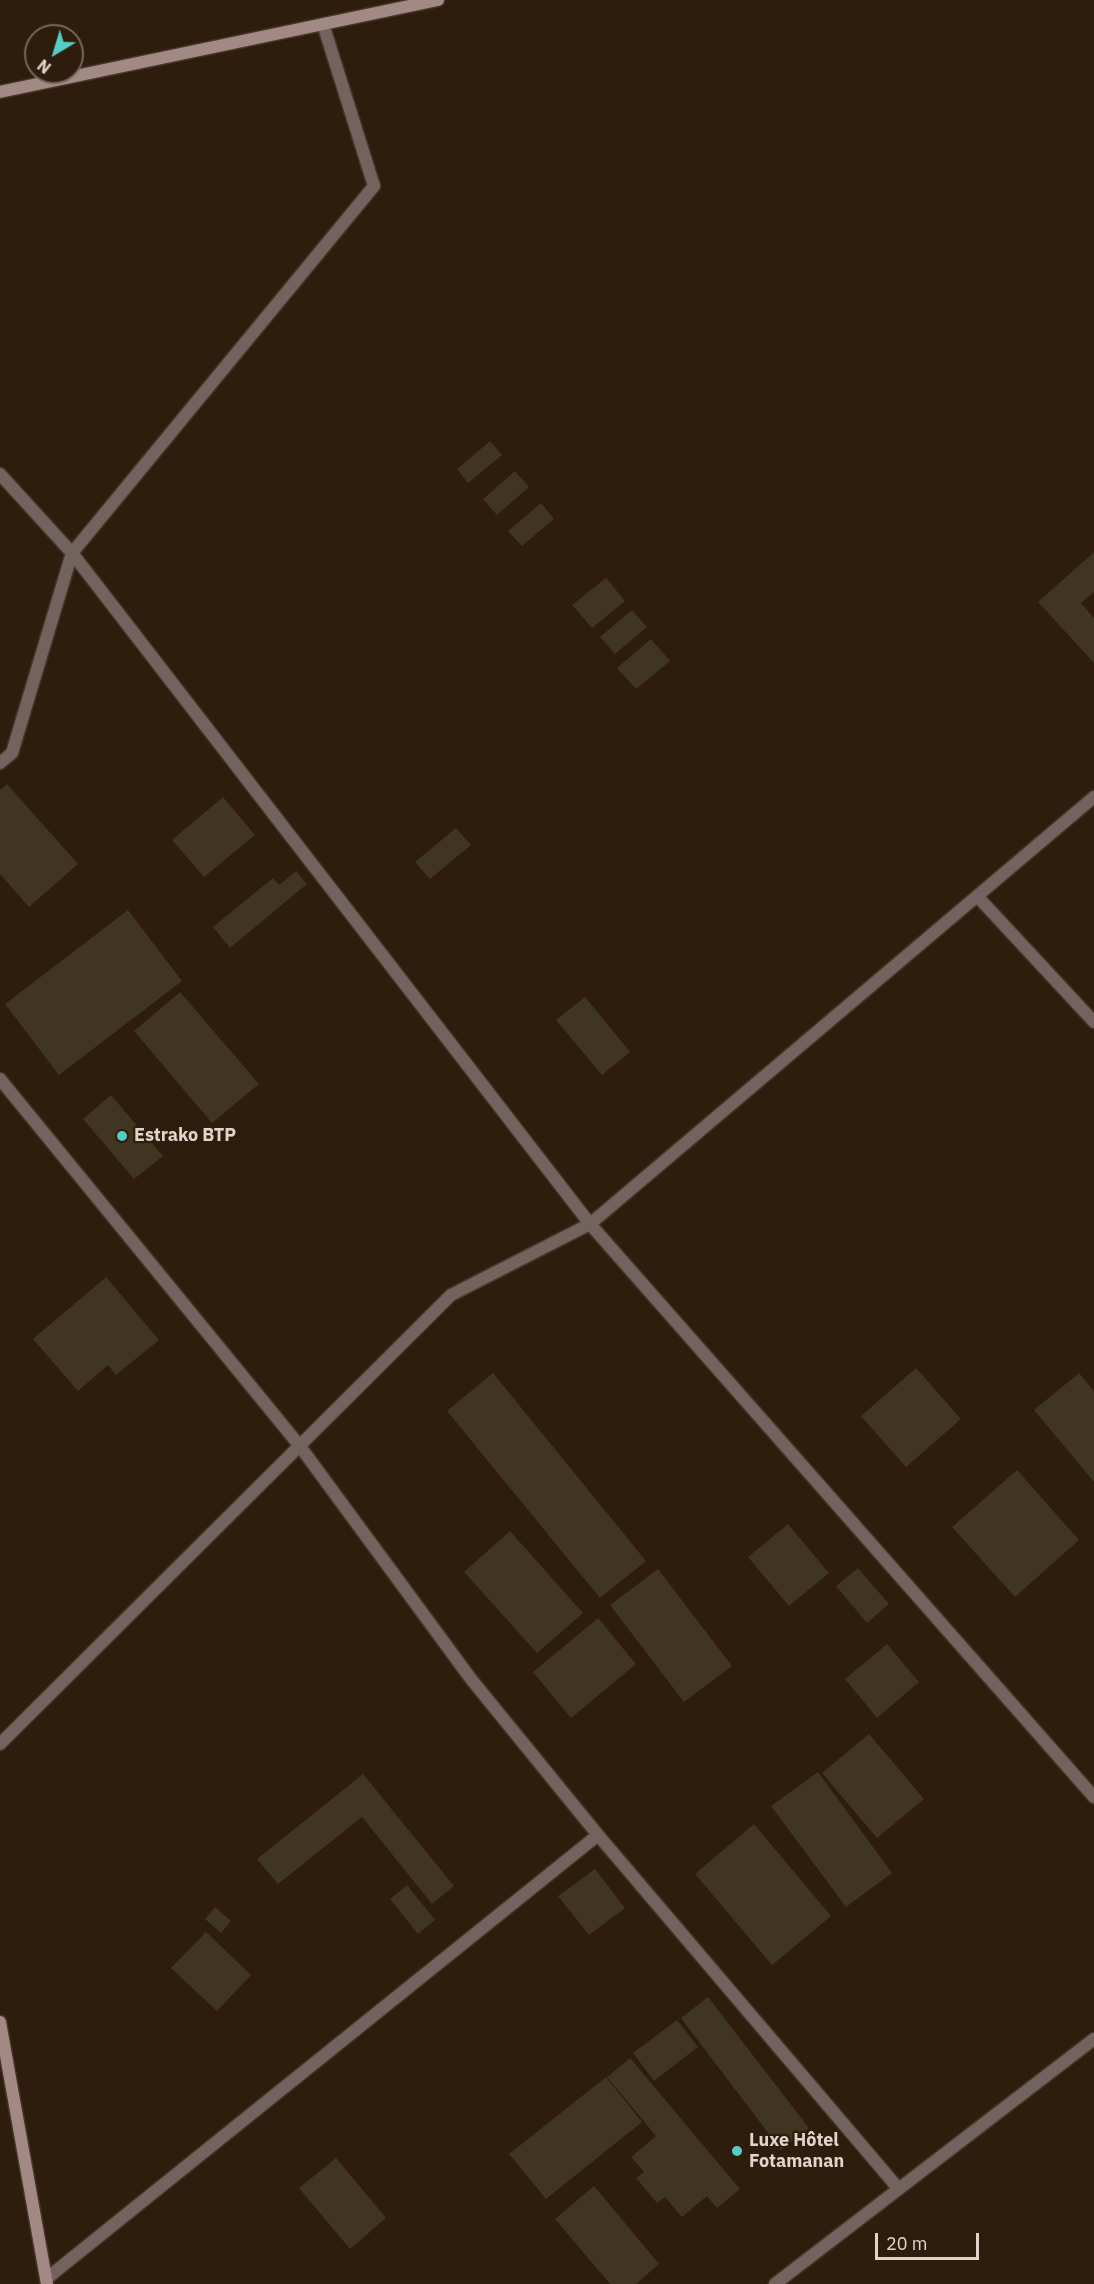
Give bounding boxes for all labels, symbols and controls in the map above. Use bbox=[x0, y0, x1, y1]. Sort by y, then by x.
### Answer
north arrow bbox=[24, 24, 84, 84]
text: N bbox=[33, 55, 55, 78]
place label: Estrako BTP bbox=[134, 1125, 236, 1147]
marker: Estrako BTP bbox=[115, 1129, 129, 1143]
place label: Luxe Hôtel Fotamanan bbox=[749, 2130, 844, 2172]
marker: Luxe Hôtel Fotamanan bbox=[730, 2144, 744, 2158]
scale bar bbox=[878, 2221, 982, 2259]
text: 20 m bbox=[886, 2232, 928, 2255]

